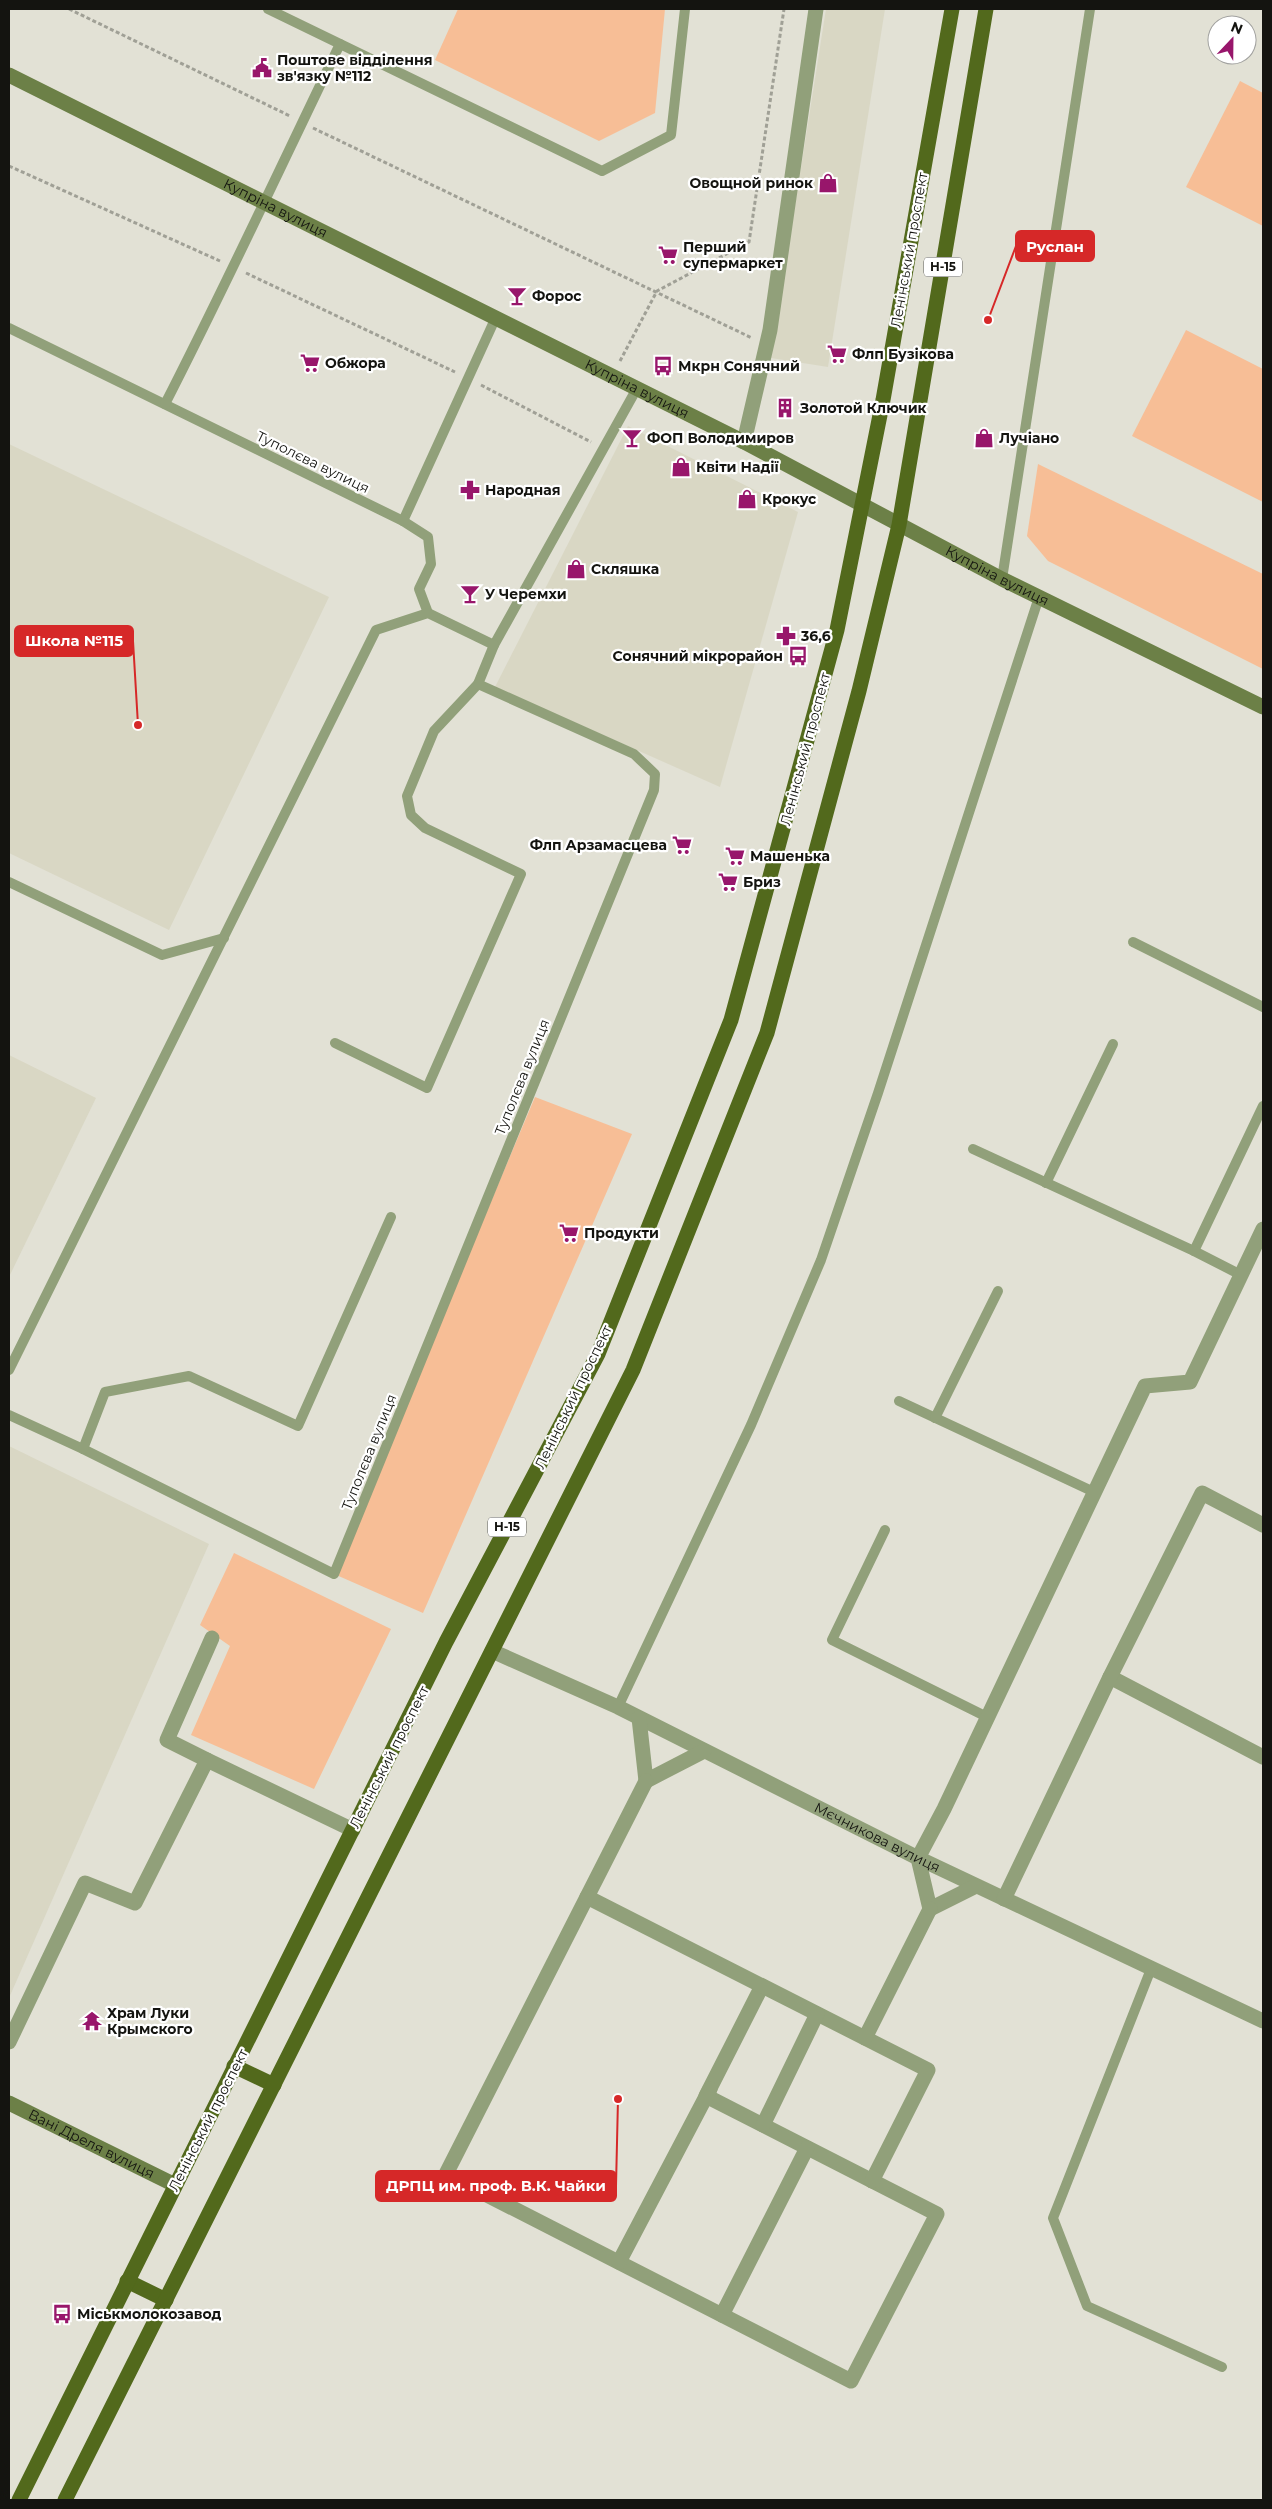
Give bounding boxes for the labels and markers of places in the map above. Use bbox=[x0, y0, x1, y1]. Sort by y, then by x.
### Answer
place label: Поштове відділення зв'язку №112 bbox=[277, 51, 433, 85]
public building icon: Поштове відділення зв'язку №112 bbox=[251, 57, 273, 79]
shop icon: Овощной ринок bbox=[817, 172, 839, 194]
place label: Овощной ринок bbox=[689, 174, 813, 192]
callout: Руслан bbox=[1016, 231, 1094, 261]
place label: Перший супермаркет bbox=[683, 238, 783, 272]
supermarket icon: Перший супермаркет bbox=[657, 244, 679, 266]
bar icon: Форос bbox=[506, 285, 528, 307]
place label: Форос bbox=[532, 287, 582, 305]
supermarket icon: Флп Бузікова bbox=[826, 343, 848, 365]
place label: Флп Бузікова bbox=[852, 345, 954, 363]
supermarket icon: Обжора bbox=[299, 352, 321, 374]
place label: Обжора bbox=[325, 354, 386, 372]
bus stop icon: Мкрн Сонячний bbox=[652, 355, 674, 377]
place label: Мкрн Сонячний bbox=[678, 357, 800, 375]
building icon: Золотой Ключик bbox=[774, 397, 796, 419]
place label: Золотой Ключик bbox=[799, 399, 927, 417]
bar icon: ФОП Володимиров bbox=[621, 427, 643, 449]
shop icon: Лучіано bbox=[973, 427, 995, 449]
place label: ФОП Володимиров bbox=[647, 429, 794, 447]
place label: Лучіано bbox=[999, 429, 1059, 447]
shop icon: Квіти Надії bbox=[670, 456, 692, 478]
place label: Квіти Надії bbox=[696, 458, 779, 476]
pharmacy icon: Народная bbox=[459, 479, 481, 501]
place label: Народная bbox=[485, 481, 560, 499]
shop icon: Крокус bbox=[736, 488, 758, 510]
place label: Крокус bbox=[762, 490, 817, 508]
shop icon: Скляшка bbox=[565, 558, 587, 580]
place label: Скляшка bbox=[591, 560, 659, 578]
bar icon: У Черемхи bbox=[459, 583, 481, 605]
place label: У Черемхи bbox=[485, 585, 567, 603]
pharmacy icon: 36,6 bbox=[775, 625, 797, 647]
callout: Школа №115 bbox=[15, 626, 133, 656]
place label: 36,6 bbox=[800, 627, 831, 645]
bus stop icon: Сонячний мікрорайон bbox=[787, 645, 809, 667]
place label: Сонячний мікрорайон bbox=[613, 647, 783, 665]
supermarket icon: Флп Арзамасцева bbox=[671, 834, 693, 856]
place label: Флп Арзамасцева bbox=[530, 836, 667, 854]
supermarket icon: Машенька bbox=[724, 845, 746, 867]
place label: Машенька bbox=[750, 847, 830, 865]
supermarket icon: Бриз bbox=[717, 871, 739, 893]
place label: Бриз bbox=[743, 873, 781, 891]
supermarket icon: Продукти bbox=[558, 1222, 580, 1244]
place label: Продукти bbox=[584, 1224, 659, 1242]
place label: Храм Луки Крымского bbox=[107, 2004, 193, 2038]
temple icon: Храм Луки Крымского bbox=[81, 2010, 103, 2032]
callout: ДРПЦ им. проф. В.К. Чайки bbox=[376, 2171, 616, 2201]
bus stop icon: Міськмолокозавод bbox=[51, 2303, 73, 2325]
place label: Міськмолокозавод bbox=[77, 2305, 221, 2323]

